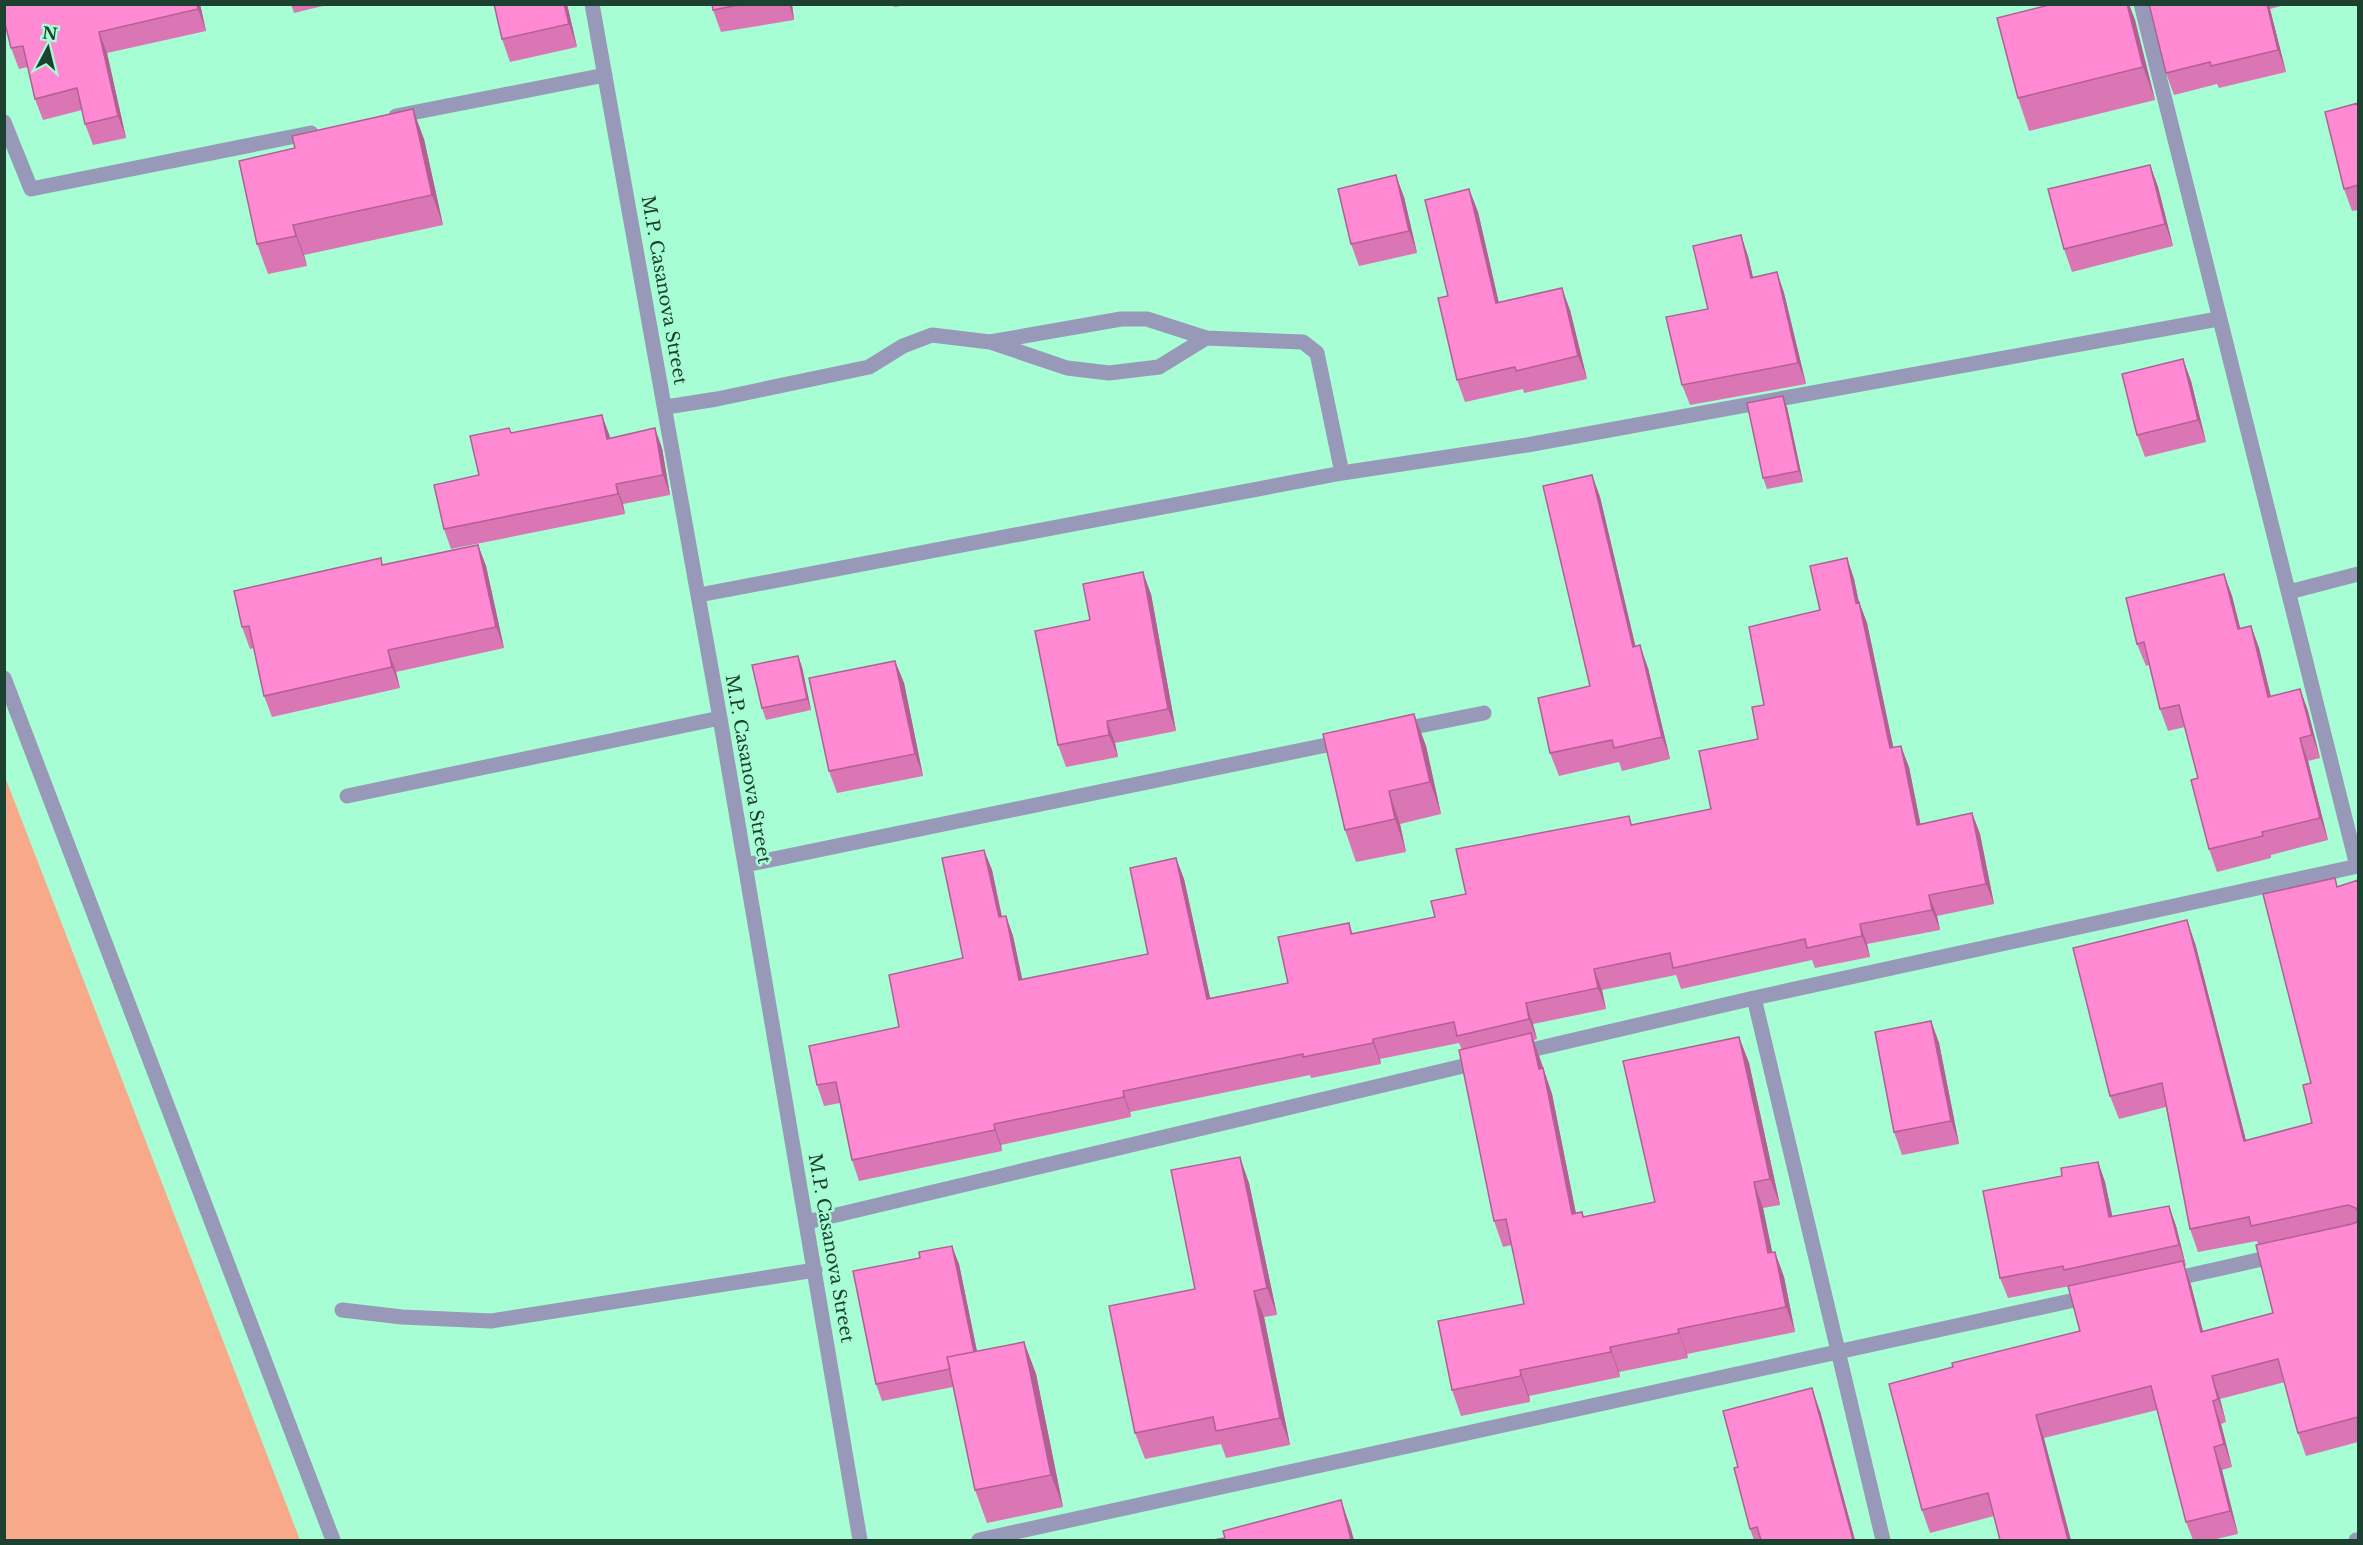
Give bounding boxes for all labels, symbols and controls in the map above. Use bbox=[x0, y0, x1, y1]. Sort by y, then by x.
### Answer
north arrow bbox=[18, 18, 78, 78]
text: N bbox=[41, 22, 59, 44]
street label: M.P. Casanova Street bbox=[637, 194, 691, 386]
street label: M.P. Casanova Street bbox=[721, 673, 775, 865]
street label: M.P. Casanova Street bbox=[804, 1152, 858, 1344]

